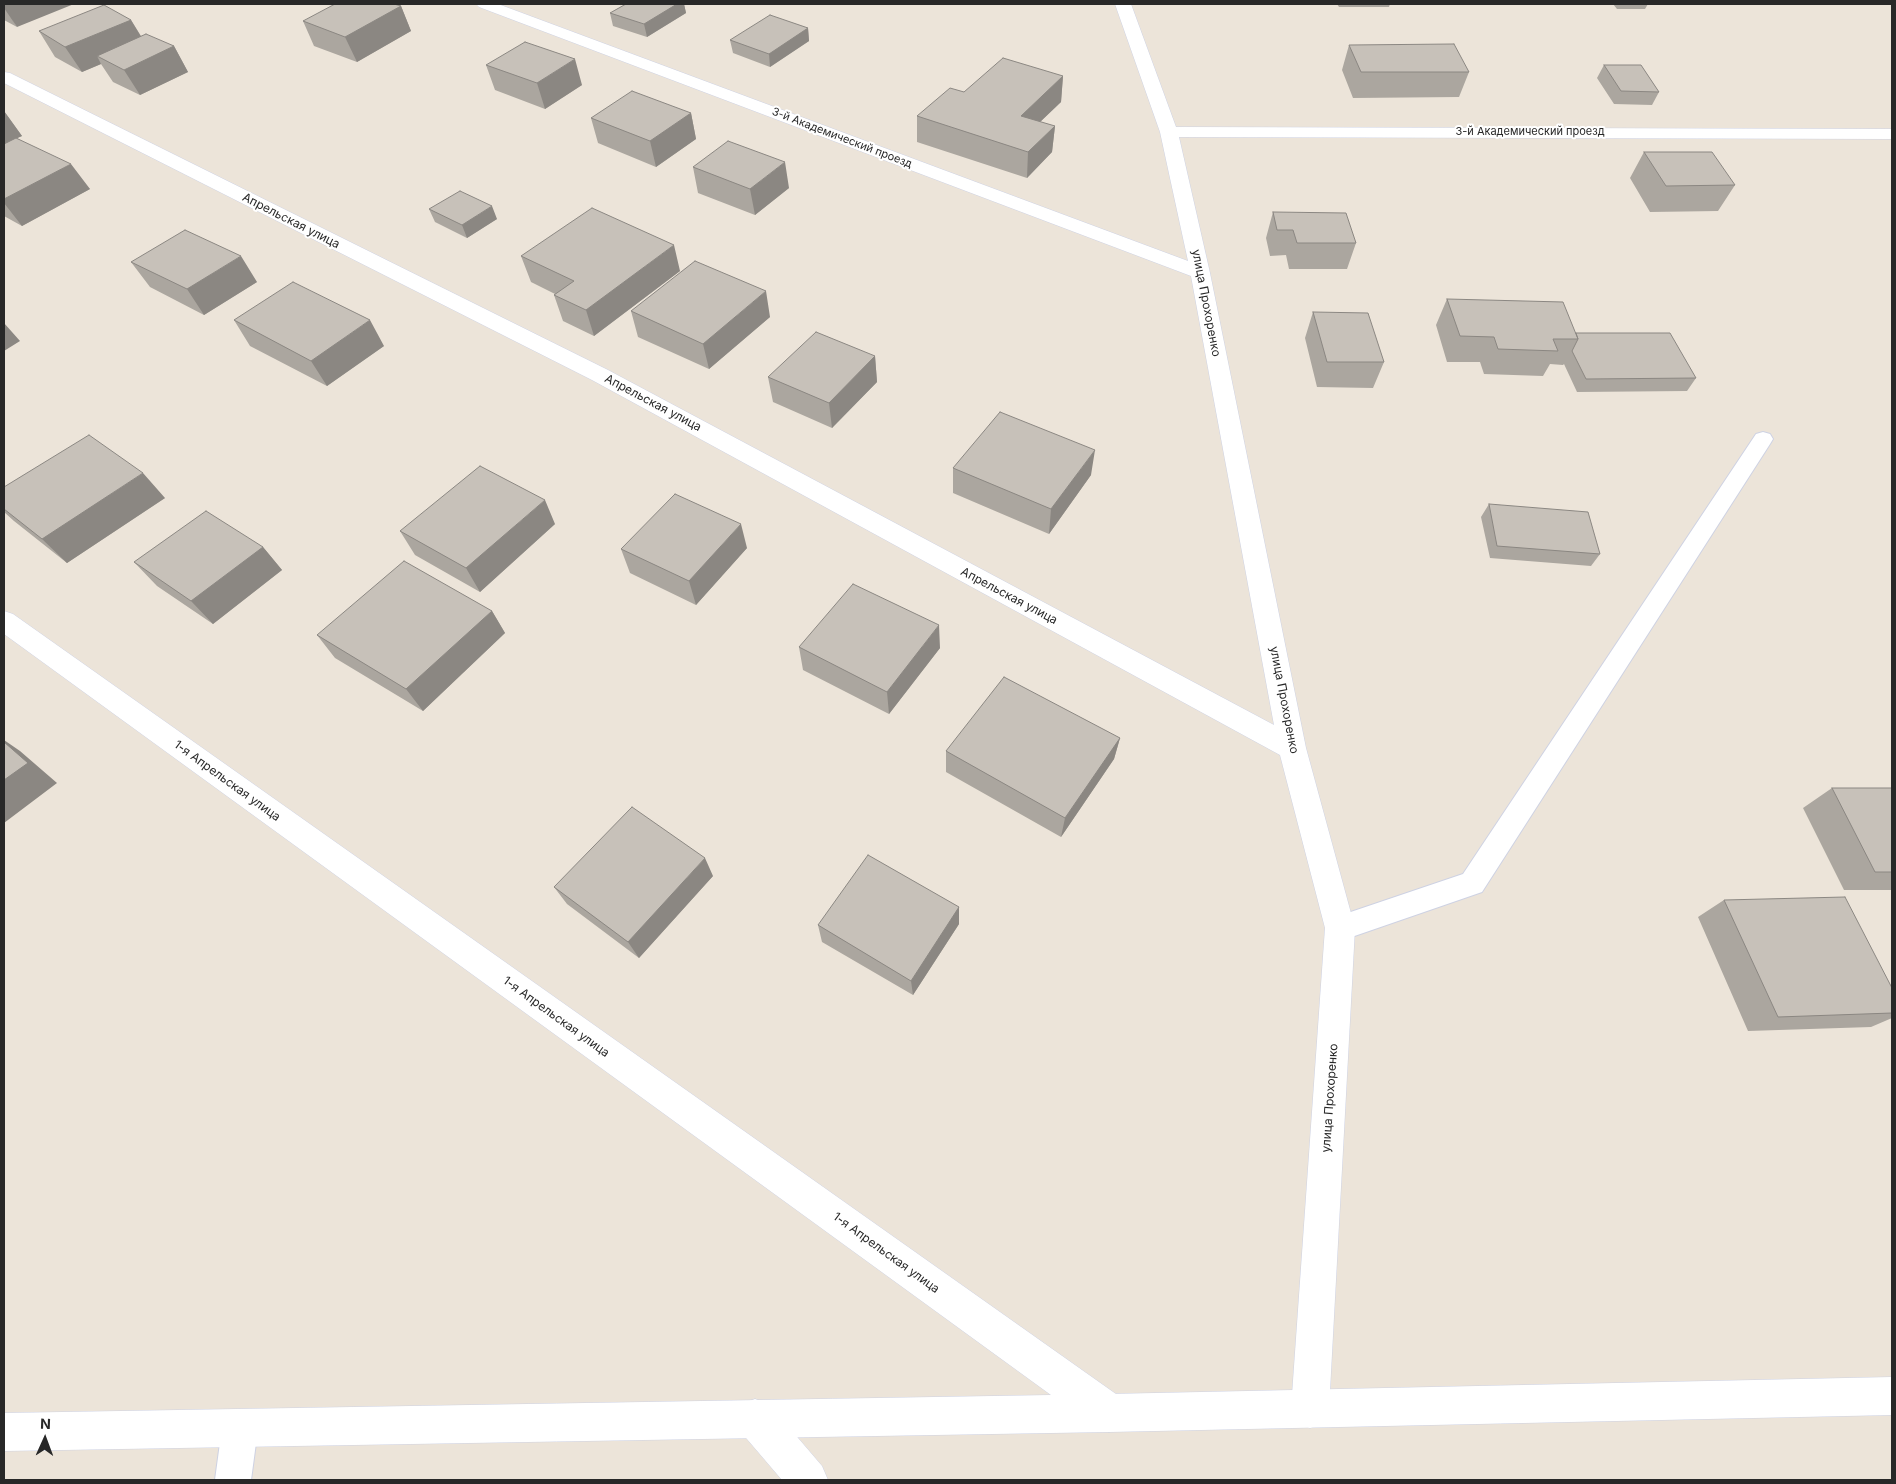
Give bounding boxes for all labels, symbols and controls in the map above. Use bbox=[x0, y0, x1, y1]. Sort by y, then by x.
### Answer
street label: 3-й Академический проезд bbox=[770, 105, 914, 171]
street label: 3-й Академический проезд bbox=[1455, 125, 1605, 139]
street label: Апрельская улица bbox=[240, 190, 342, 252]
street label: улица Прохоренко bbox=[1189, 248, 1223, 358]
street label: Апрельская улица bbox=[602, 371, 704, 435]
street label: Апрельская улица bbox=[958, 564, 1060, 628]
street label: улица Прохоренко bbox=[1267, 645, 1301, 755]
street label: 1-я Апрельская улица bbox=[171, 738, 283, 824]
street label: 1-я Апрельская улица bbox=[500, 974, 612, 1060]
street label: улица Прохоренко bbox=[1319, 1043, 1341, 1153]
street label: 1-я Апрельская улица bbox=[830, 1210, 942, 1296]
north arrow bbox=[20, 1414, 70, 1464]
text: N bbox=[40, 1415, 51, 1432]

